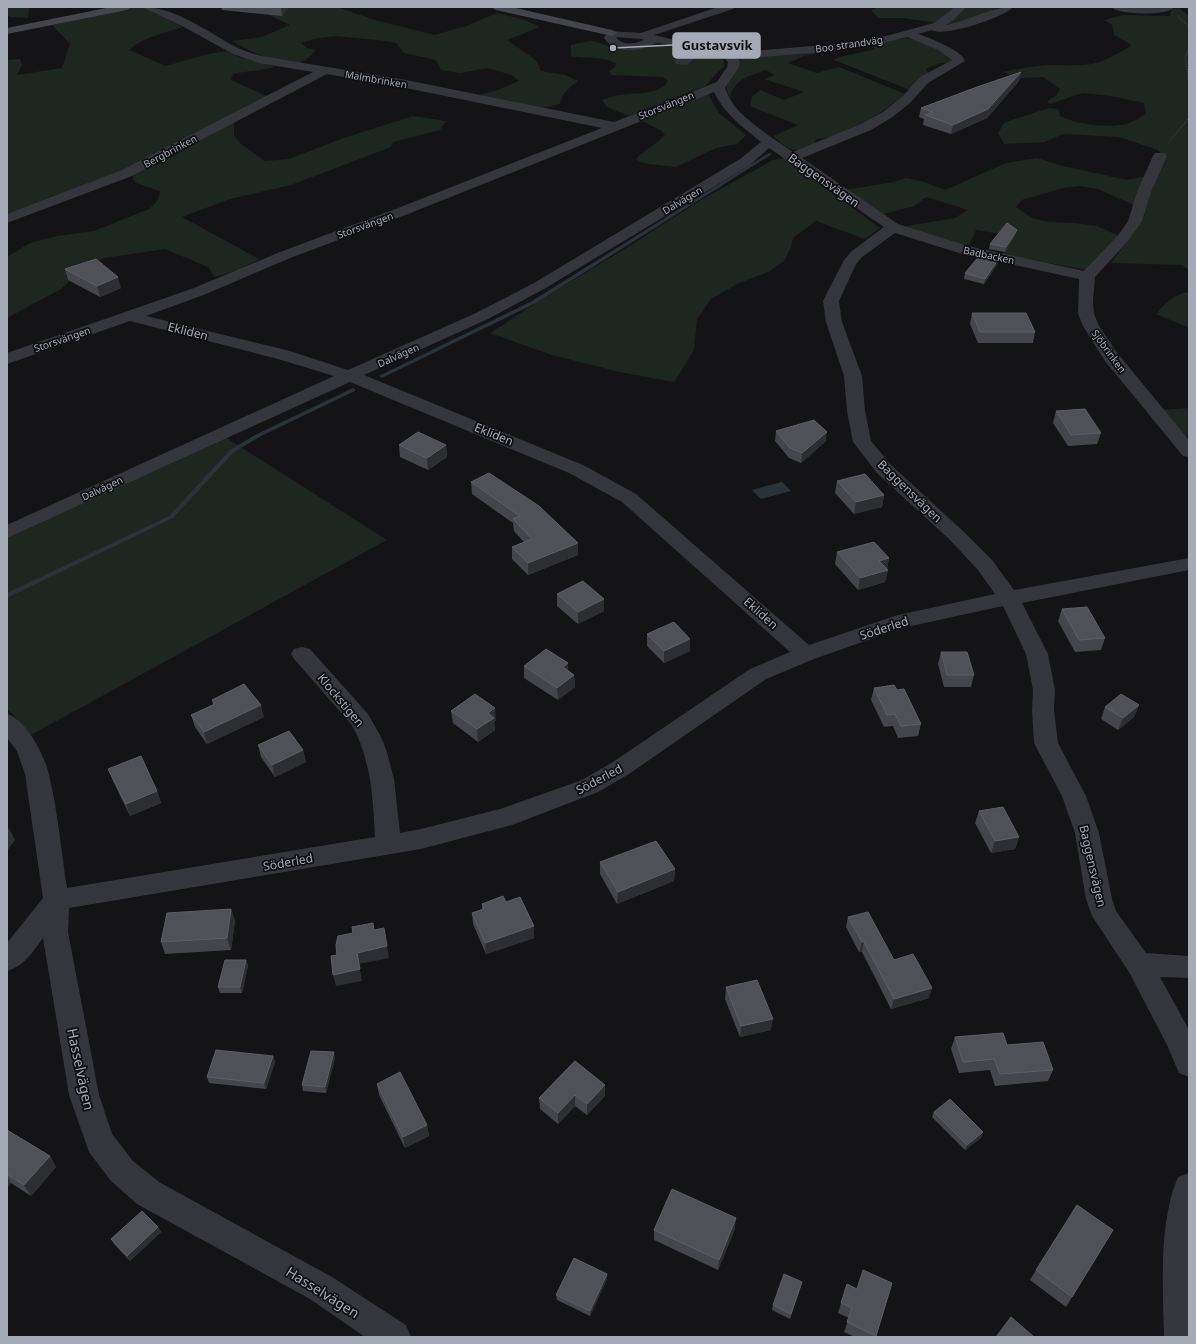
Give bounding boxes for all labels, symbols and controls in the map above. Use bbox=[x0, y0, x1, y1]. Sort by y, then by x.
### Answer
street label: Boo strandväg bbox=[814, 32, 884, 56]
callout: Gustavsvik bbox=[673, 33, 760, 58]
text: Gustavsvik bbox=[681, 36, 754, 54]
street label: Malmbrinken bbox=[344, 67, 408, 91]
street label: Storsvängen bbox=[636, 87, 696, 123]
street label: Bergbrinken bbox=[141, 131, 199, 171]
street label: Baggensvägen bbox=[785, 149, 863, 211]
street label: Dalvägen bbox=[659, 183, 705, 217]
street label: Storsvängen bbox=[335, 208, 395, 242]
street label: Badbacken bbox=[962, 243, 1016, 267]
street label: Ekliden bbox=[166, 318, 210, 344]
street label: Storsvängen bbox=[32, 323, 92, 355]
street label: Sjöbrinken bbox=[1089, 327, 1129, 375]
street label: Dalvägen bbox=[375, 340, 421, 370]
street label: Ekliden bbox=[472, 418, 516, 450]
street label: Baggensvägen bbox=[874, 456, 946, 526]
street label: Dalvägen bbox=[79, 472, 125, 504]
street label: Ekliden bbox=[740, 593, 782, 633]
street label: Söderled bbox=[858, 612, 910, 644]
street label: Klockstigen bbox=[314, 670, 368, 730]
street label: Söderled bbox=[573, 760, 625, 798]
street label: Baggensvägen bbox=[1075, 823, 1111, 909]
street label: Söderled bbox=[262, 849, 314, 875]
street label: Hasselvägen bbox=[63, 1026, 99, 1112]
street label: Hasselvägen bbox=[283, 1262, 363, 1322]

